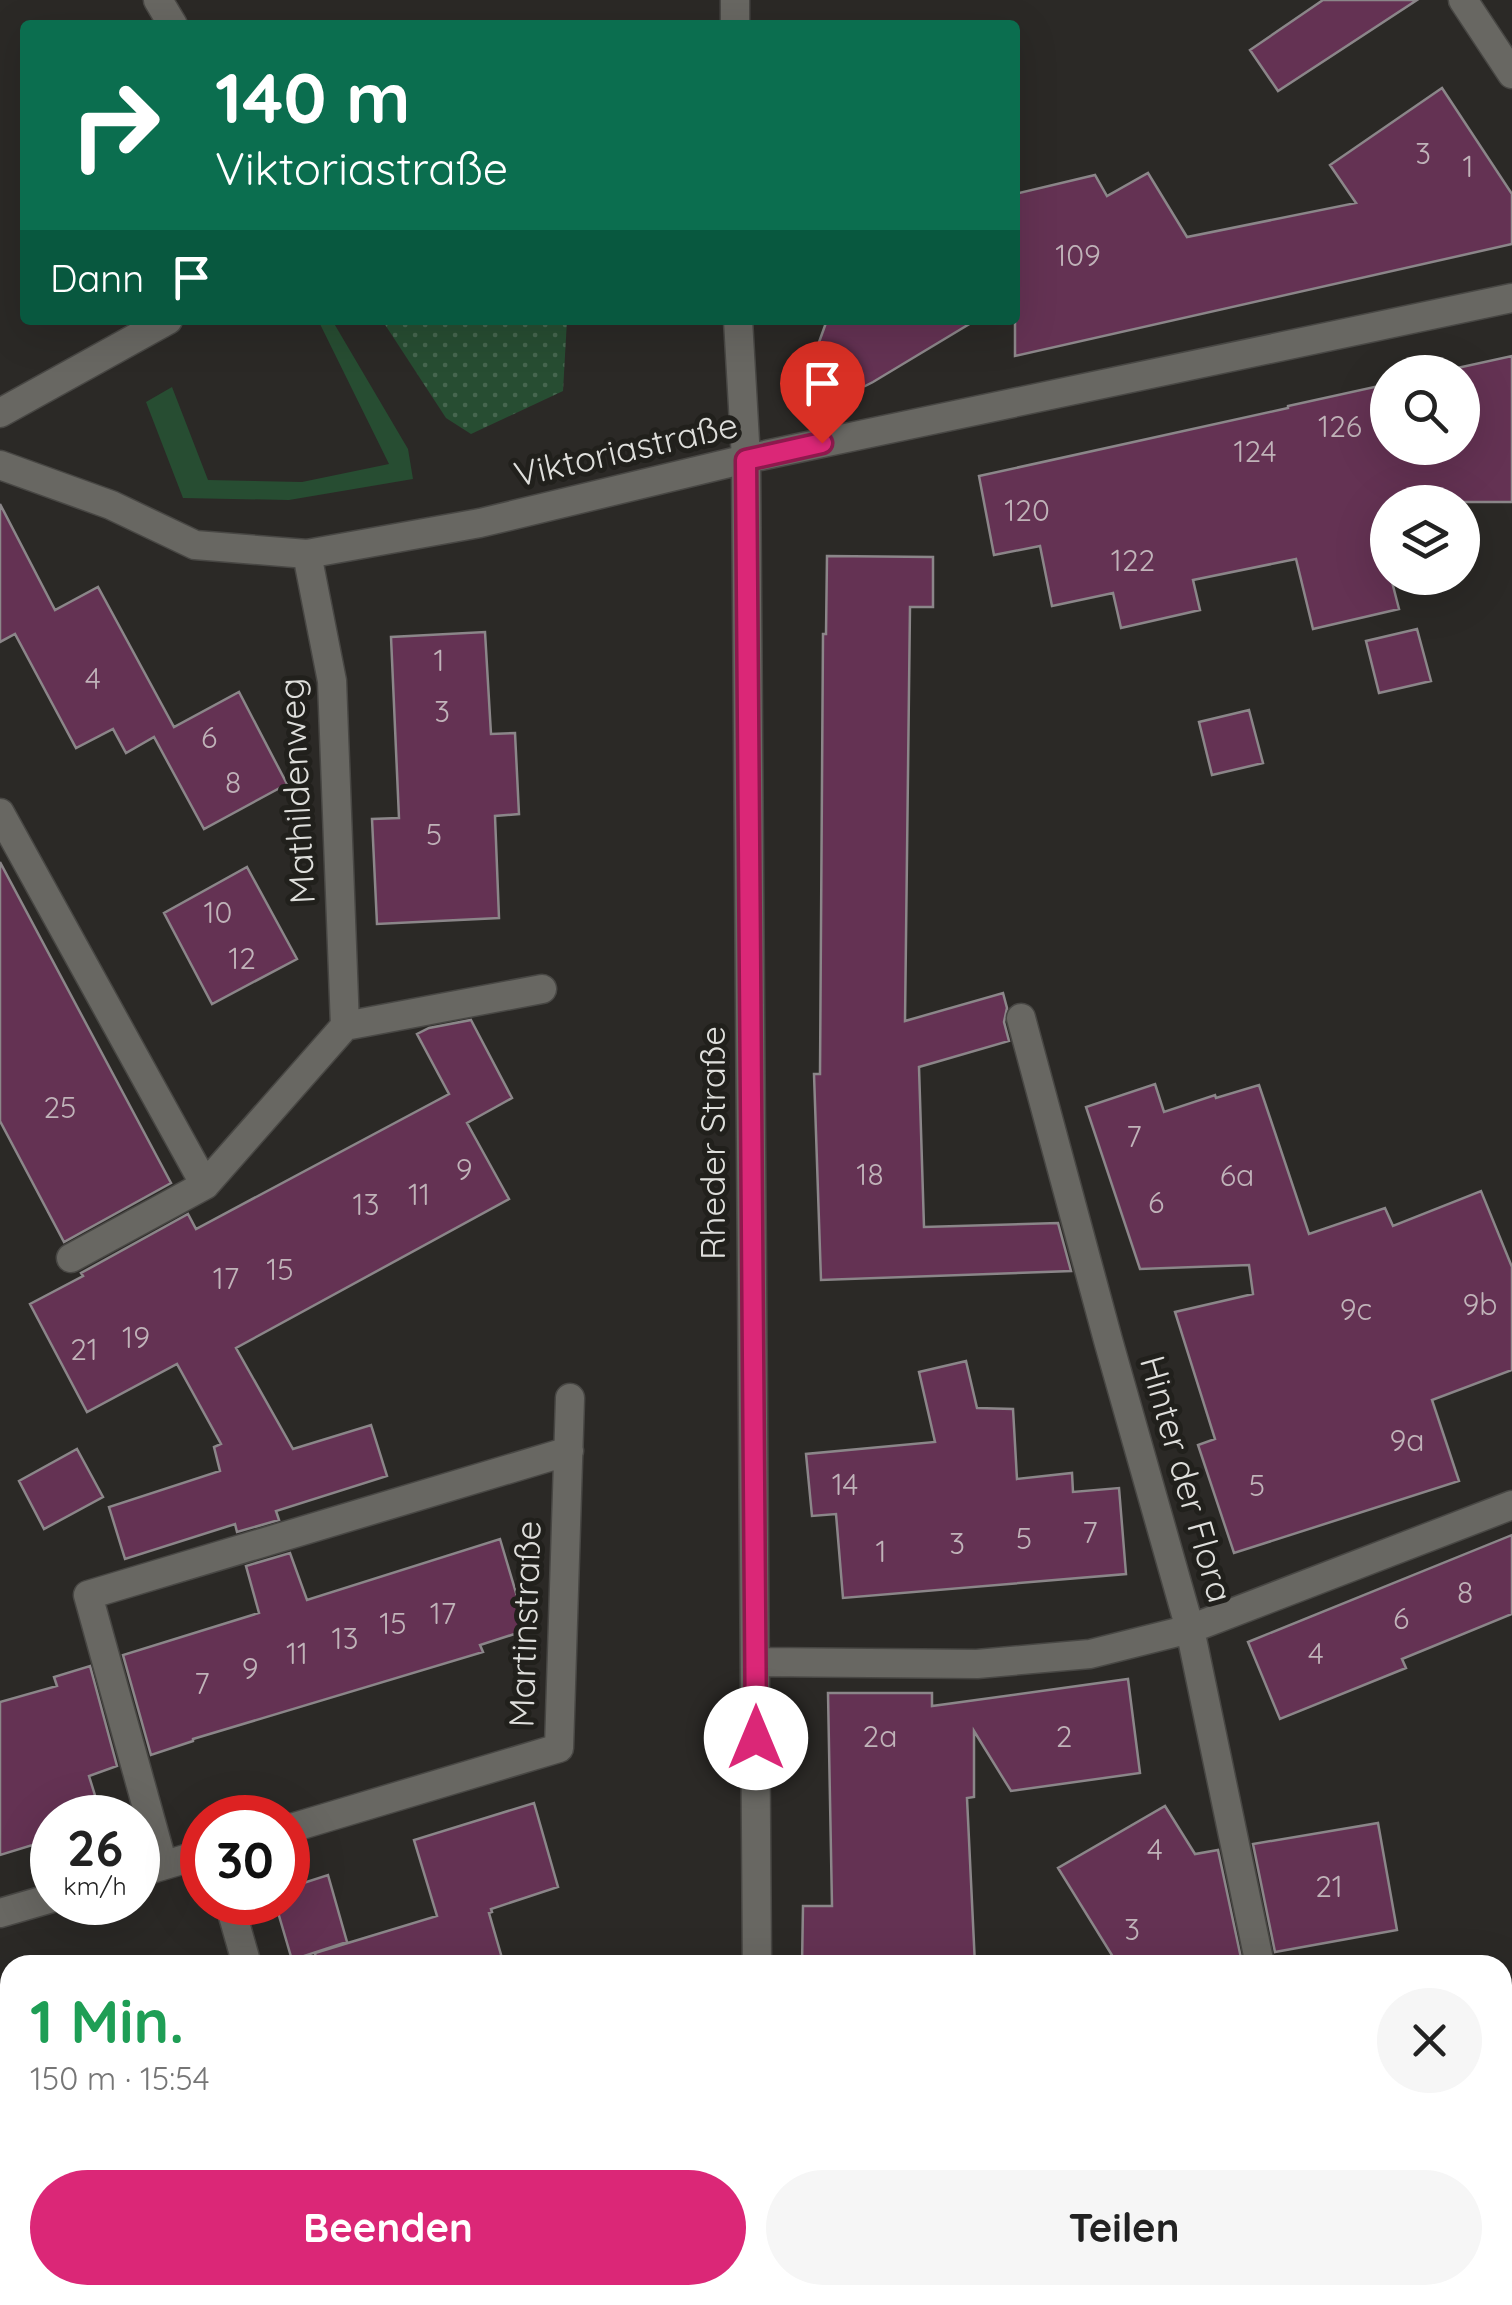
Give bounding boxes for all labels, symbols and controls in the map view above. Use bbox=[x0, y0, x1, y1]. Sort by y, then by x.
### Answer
text: 140 m bbox=[215, 53, 411, 141]
icon: right bbox=[50, 60, 180, 190]
house number: 3 bbox=[1415, 134, 1431, 172]
text: Viktoriastraße bbox=[215, 140, 508, 196]
house number: 1 bbox=[1462, 147, 1474, 185]
house number: 109 bbox=[1055, 236, 1101, 274]
icon: arrive bbox=[164, 250, 219, 305]
text: Dann bbox=[50, 254, 144, 302]
pin bbox=[780, 341, 865, 444]
map controls bbox=[1370, 355, 1480, 595]
button: search bbox=[1370, 355, 1480, 465]
icon: arrive bbox=[795, 356, 850, 411]
street label: Viktoriastraße bbox=[510, 402, 742, 496]
house number: 126 bbox=[1318, 407, 1362, 445]
house number: 124 bbox=[1233, 432, 1277, 470]
button: layers bbox=[1370, 485, 1480, 595]
house number: 120 bbox=[1004, 491, 1050, 529]
house number: 122 bbox=[1111, 541, 1155, 579]
house number: 1 bbox=[433, 641, 445, 679]
house number: 4 bbox=[85, 659, 101, 697]
street label: Mathildenweg bbox=[268, 677, 324, 905]
house number: 3 bbox=[434, 692, 450, 730]
house number: 6 bbox=[201, 718, 217, 756]
house number: 8 bbox=[225, 763, 241, 801]
house number: 5 bbox=[426, 815, 442, 853]
house number: 10 bbox=[204, 893, 232, 931]
house number: 12 bbox=[228, 939, 256, 977]
street label: Rheder Straße bbox=[690, 1026, 734, 1260]
house number: 25 bbox=[44, 1088, 76, 1126]
house number: 7 bbox=[1126, 1117, 1142, 1155]
house number: 9 bbox=[456, 1150, 472, 1188]
house number: 18 bbox=[856, 1155, 884, 1193]
house number: 6a bbox=[1220, 1156, 1254, 1194]
house number: 11 bbox=[408, 1175, 430, 1213]
house number: 6 bbox=[1148, 1183, 1164, 1221]
house number: 13 bbox=[353, 1185, 379, 1223]
house number: 15 bbox=[266, 1250, 294, 1288]
house number: 17 bbox=[213, 1259, 239, 1297]
house number: 9b bbox=[1463, 1285, 1497, 1323]
house number: 9c bbox=[1340, 1290, 1372, 1328]
house number: 19 bbox=[122, 1318, 150, 1356]
house number: 21 bbox=[70, 1330, 98, 1368]
street label: Hinter der Flora bbox=[1131, 1350, 1243, 1607]
house number: 9a bbox=[1390, 1421, 1424, 1459]
house number: 14 bbox=[832, 1465, 858, 1503]
house number: 5 bbox=[1249, 1466, 1265, 1504]
house number: 7 bbox=[1082, 1513, 1098, 1551]
house number: 5 bbox=[1016, 1519, 1032, 1557]
street label: Martinstraße bbox=[498, 1520, 550, 1728]
house number: 3 bbox=[949, 1524, 965, 1562]
house number: 1 bbox=[875, 1532, 887, 1570]
house number: 8 bbox=[1457, 1573, 1473, 1611]
house number: 17 bbox=[430, 1594, 456, 1632]
house number: 6 bbox=[1393, 1599, 1409, 1637]
house number: 15 bbox=[379, 1604, 407, 1642]
house number: 13 bbox=[332, 1619, 358, 1657]
house number: 11 bbox=[286, 1634, 308, 1672]
house number: 4 bbox=[1308, 1634, 1324, 1672]
house number: 9 bbox=[242, 1649, 258, 1687]
house number: 7 bbox=[194, 1664, 210, 1702]
position arrow bbox=[704, 1686, 808, 1790]
house number: 2a bbox=[863, 1717, 897, 1755]
house number: 2 bbox=[1056, 1717, 1072, 1755]
speed limit sign: 30 bbox=[180, 1795, 310, 1925]
text: 26 bbox=[67, 1816, 123, 1879]
house number: 4 bbox=[1147, 1830, 1163, 1868]
house number: 21 bbox=[1315, 1867, 1343, 1905]
text: km/h bbox=[63, 1870, 127, 1901]
house number: 3 bbox=[1124, 1910, 1140, 1948]
text: 1 Min. bbox=[30, 1983, 184, 2058]
button: close bbox=[1377, 1988, 1482, 2093]
text: 150 m · 15:54 bbox=[30, 2058, 210, 2098]
button: Beenden bbox=[30, 2170, 746, 2285]
button: Teilen bbox=[766, 2170, 1482, 2285]

